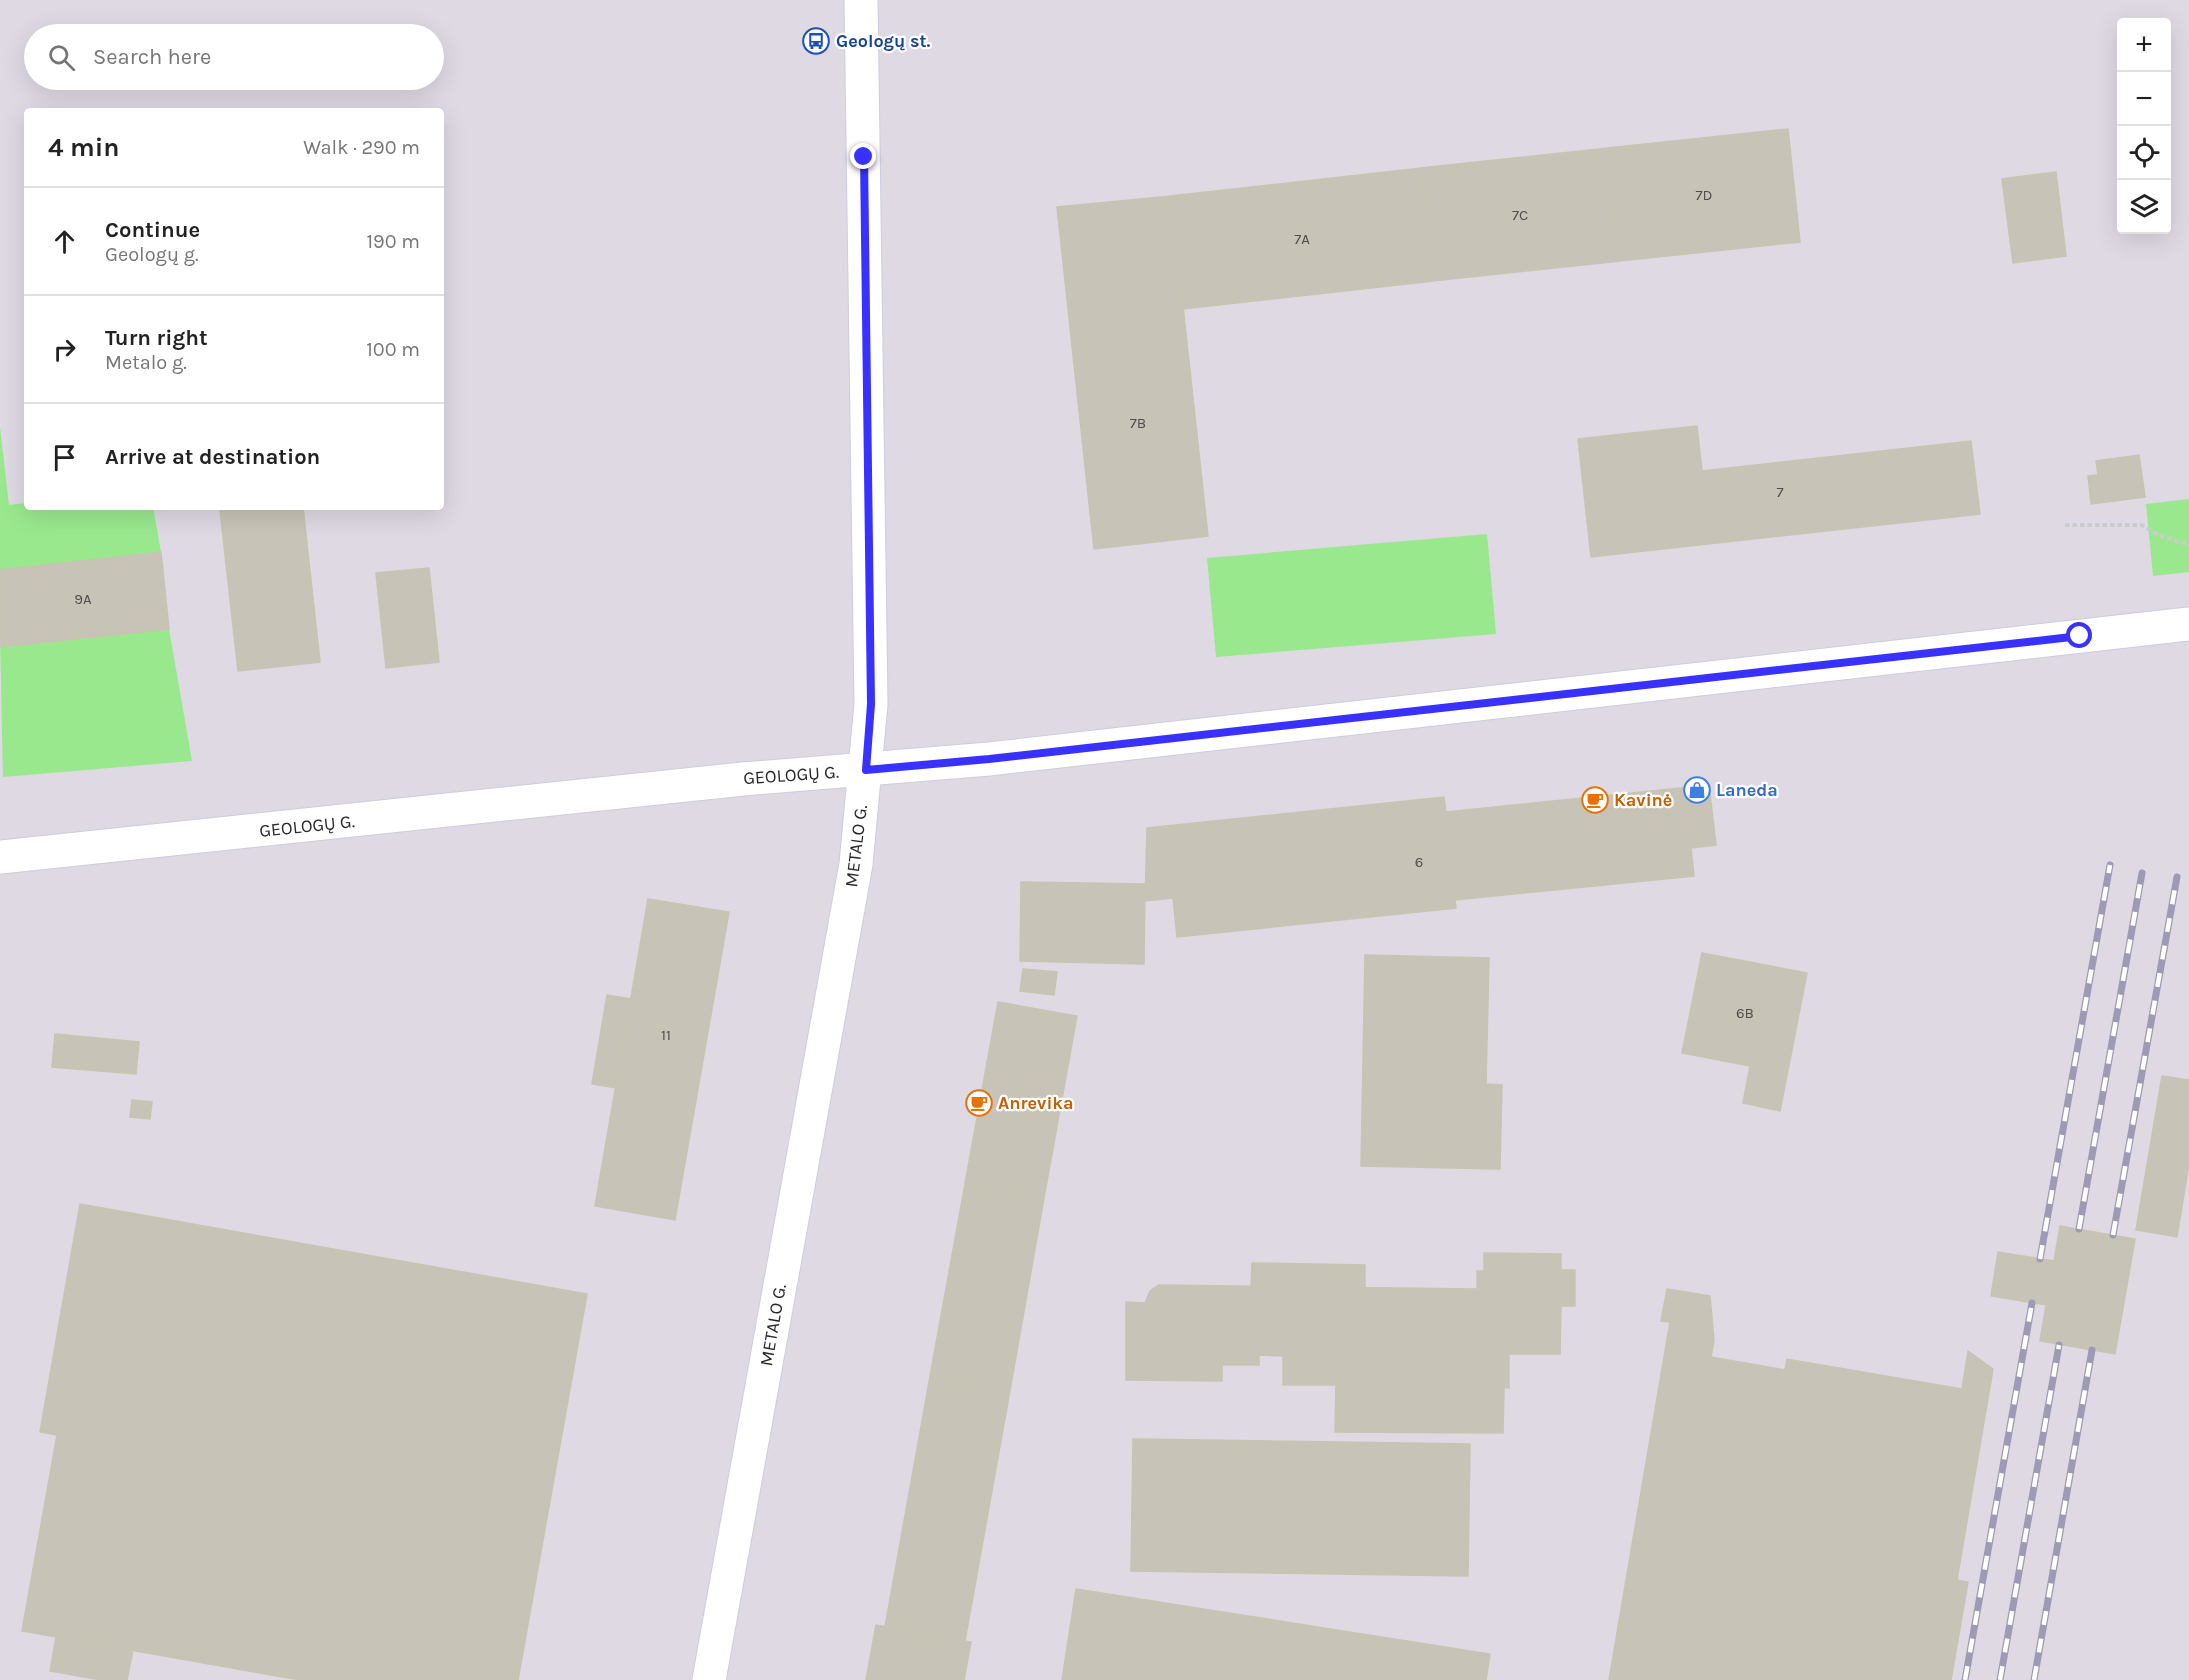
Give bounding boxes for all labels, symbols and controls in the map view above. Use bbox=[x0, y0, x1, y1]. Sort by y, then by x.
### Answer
map controls bbox=[2117, 18, 2171, 234]
button: + bbox=[2117, 18, 2171, 72]
search box bbox=[24, 24, 444, 90]
bus stop icon: Geologų st. bbox=[801, 26, 831, 56]
place label: Geologų st. bbox=[836, 30, 930, 52]
icon: search bbox=[45, 41, 78, 74]
text: Search here bbox=[93, 44, 211, 70]
button: − bbox=[2117, 72, 2171, 126]
button: locate bbox=[2117, 126, 2171, 180]
text: 4 min bbox=[48, 132, 119, 163]
text: Walk · 290 m bbox=[303, 136, 420, 159]
route end bbox=[850, 143, 876, 169]
button: layers bbox=[2117, 180, 2171, 234]
house number: 7D bbox=[1696, 186, 1712, 204]
house number: 7C bbox=[1512, 206, 1528, 224]
text: Continue bbox=[105, 217, 200, 243]
icon: ahead bbox=[48, 225, 81, 258]
text: 190 m bbox=[366, 230, 420, 253]
house number: 7A bbox=[1294, 230, 1310, 248]
text: Geologų g. bbox=[105, 243, 199, 266]
text: Turn right bbox=[105, 325, 208, 351]
icon: right bbox=[48, 333, 81, 366]
text: 100 m bbox=[366, 338, 420, 361]
text: Metalo g. bbox=[105, 351, 187, 374]
house number: 7B bbox=[1130, 414, 1146, 432]
icon: arrive bbox=[48, 441, 81, 474]
text: Arrive at destination bbox=[105, 444, 320, 470]
house number: 7 bbox=[1776, 483, 1784, 501]
house number: 9A bbox=[74, 590, 92, 608]
route start bbox=[2066, 622, 2092, 648]
street label: GEOLOGŲ G. bbox=[742, 761, 840, 789]
shop icon: Laneda bbox=[1682, 775, 1712, 805]
place label: Laneda bbox=[1716, 779, 1778, 801]
cafe icon: Kavinė bbox=[1580, 785, 1610, 815]
place label: Kavinė bbox=[1614, 789, 1672, 811]
street label: METALO G. bbox=[840, 803, 872, 889]
street label: GEOLOGŲ G. bbox=[258, 810, 356, 842]
house number: 6 bbox=[1415, 853, 1423, 871]
house number: 6B bbox=[1736, 1004, 1754, 1022]
house number: 11 bbox=[661, 1026, 671, 1044]
cafe icon: Anrevika bbox=[964, 1088, 994, 1118]
place label: Anrevika bbox=[998, 1092, 1074, 1114]
street label: METALO G. bbox=[755, 1282, 791, 1368]

